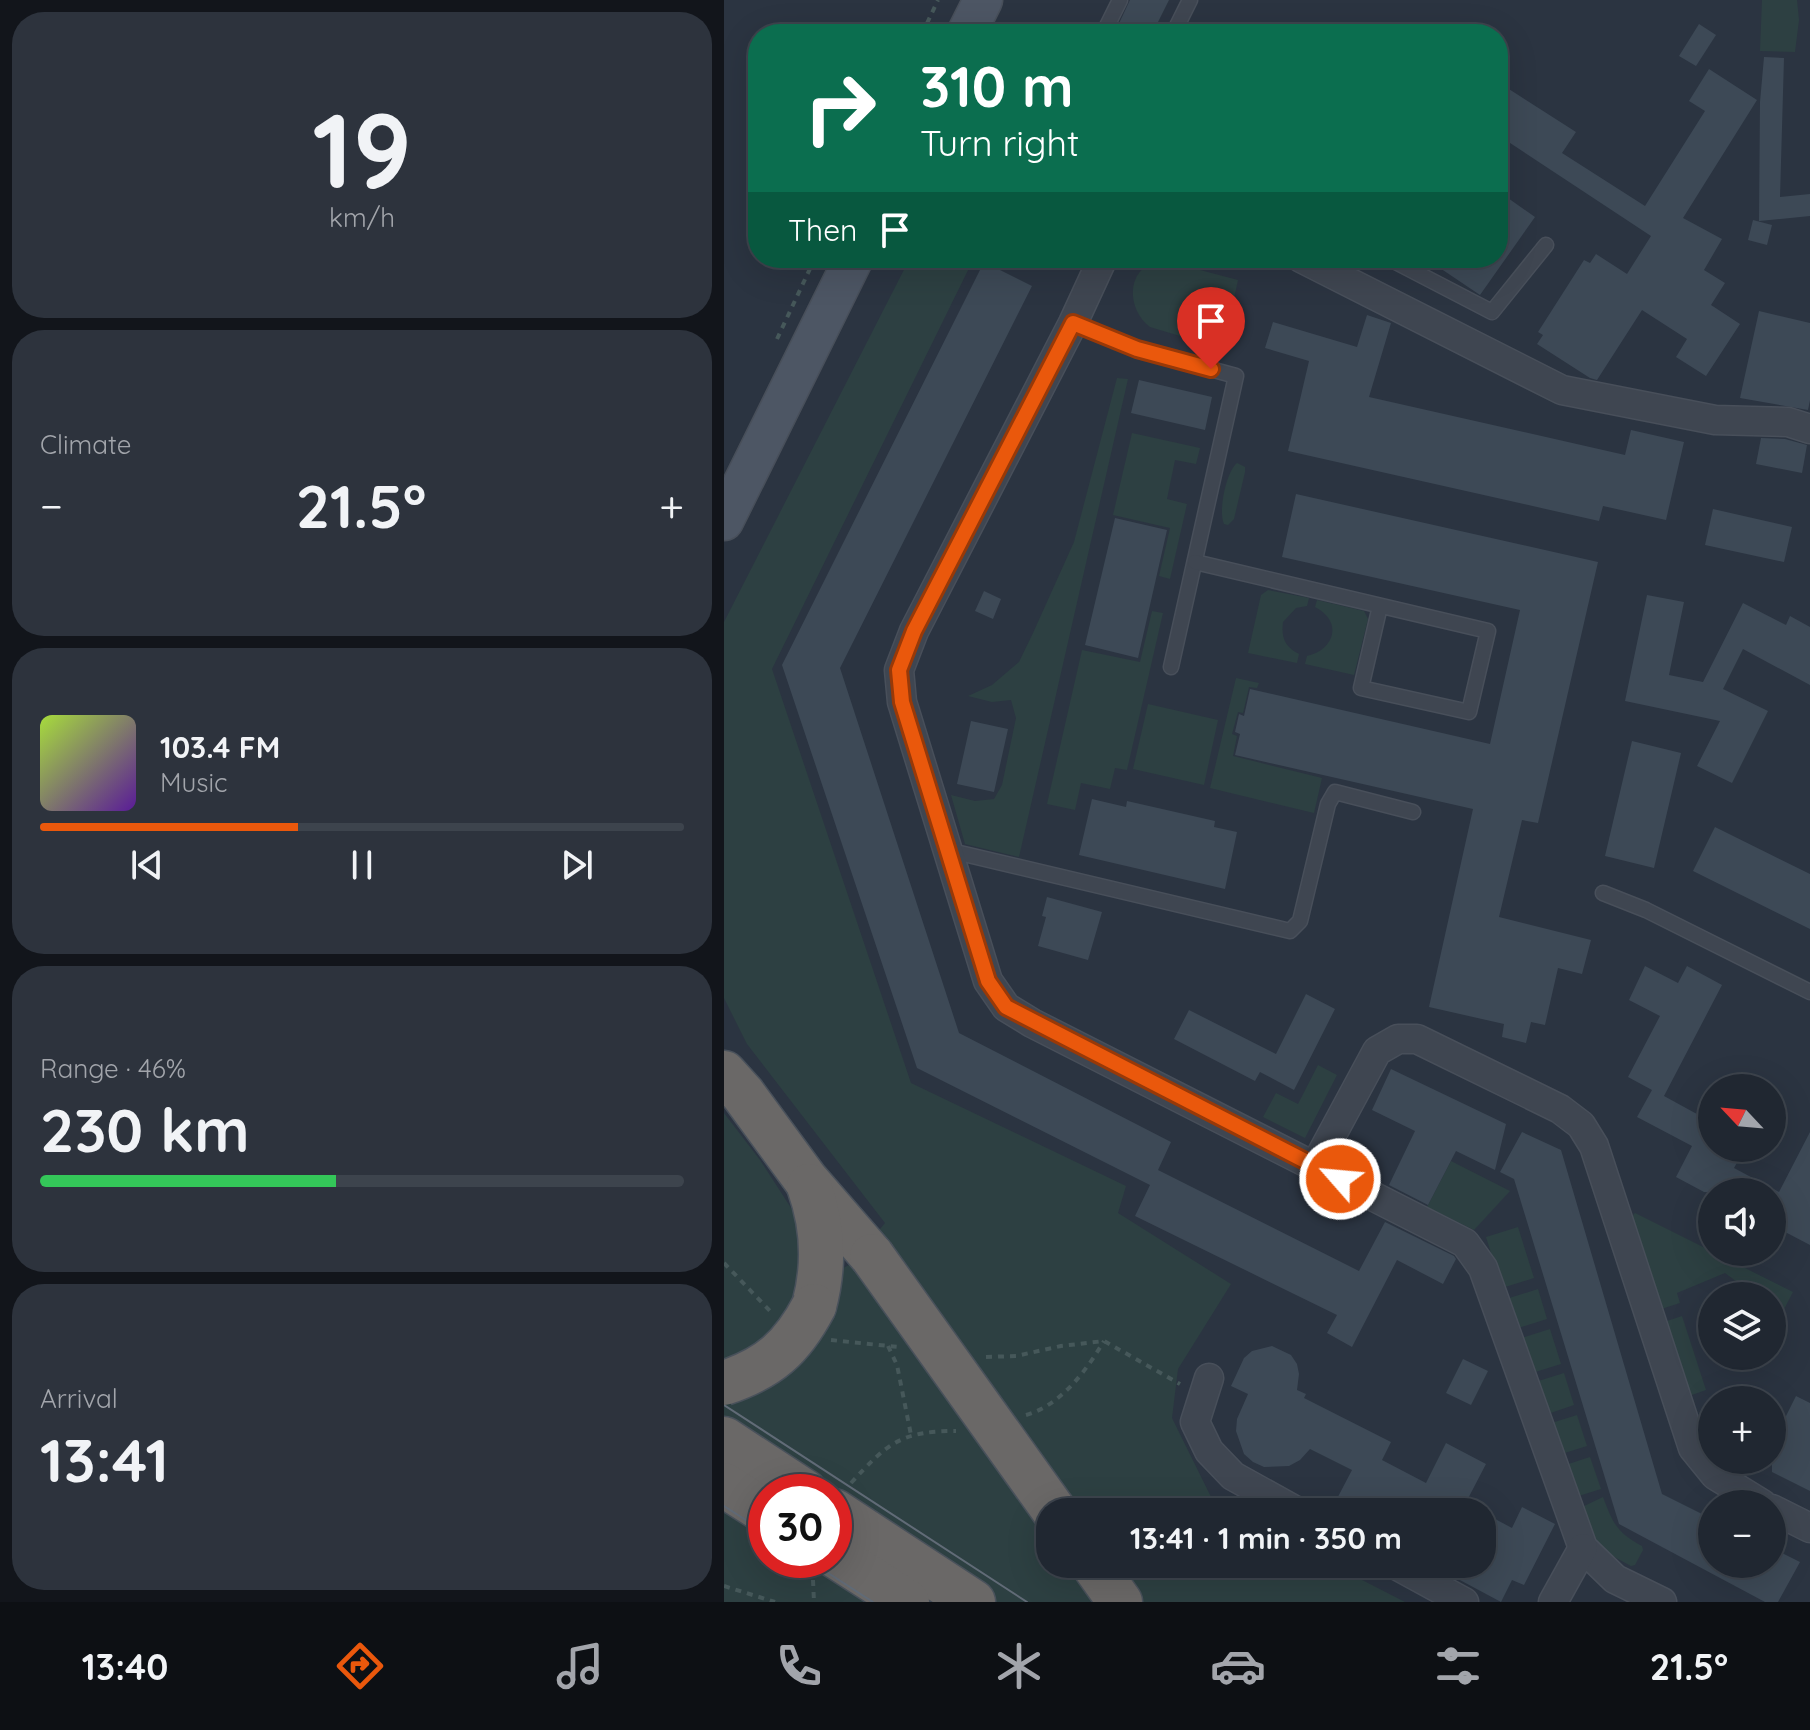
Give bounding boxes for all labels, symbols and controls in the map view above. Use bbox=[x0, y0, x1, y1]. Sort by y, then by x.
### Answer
text: 310 m bbox=[920, 51, 1074, 121]
icon: right bbox=[788, 56, 892, 160]
text: 19 bbox=[312, 84, 412, 214]
text: Turn right bbox=[920, 120, 1079, 165]
text: km/h bbox=[329, 201, 395, 234]
icon: arrive bbox=[873, 208, 917, 252]
text: Then bbox=[788, 211, 857, 249]
pin bbox=[1177, 287, 1245, 369]
icon: arrive bbox=[1189, 299, 1233, 343]
text: Climate bbox=[40, 428, 131, 461]
text: 21.5° bbox=[296, 468, 426, 543]
text: − bbox=[40, 478, 63, 533]
text: + bbox=[659, 478, 684, 533]
text: 103.4 FM bbox=[160, 728, 280, 766]
text: Music bbox=[160, 766, 228, 799]
icon: previous bbox=[125, 843, 169, 887]
icon: pause bbox=[340, 843, 384, 887]
icon: next bbox=[555, 843, 599, 887]
text: Range · 46% bbox=[40, 1052, 186, 1085]
north arrow bbox=[1698, 1074, 1786, 1162]
map controls bbox=[1698, 1074, 1786, 1578]
text: 230 km bbox=[40, 1092, 249, 1167]
position arrow bbox=[1298, 1137, 1382, 1221]
button: sound bbox=[1698, 1178, 1786, 1266]
button: layers bbox=[1698, 1282, 1786, 1370]
text: Arrival bbox=[40, 1382, 118, 1415]
button: + bbox=[1698, 1386, 1786, 1474]
text: 13:41 bbox=[40, 1422, 169, 1497]
speed limit sign: 30 bbox=[748, 1474, 852, 1578]
button: − bbox=[1698, 1490, 1786, 1578]
text: 13:41 · 1 min · 350 m bbox=[1130, 1519, 1402, 1557]
icon: directions bbox=[332, 1638, 388, 1694]
icon: music bbox=[552, 1638, 608, 1694]
icon: phone bbox=[771, 1638, 827, 1694]
icon: climate bbox=[991, 1638, 1047, 1694]
icon: car bbox=[1210, 1638, 1266, 1694]
icon: filters bbox=[1430, 1638, 1486, 1694]
text: 13:40 bbox=[82, 1644, 168, 1689]
text: 21.5° bbox=[1650, 1644, 1728, 1689]

